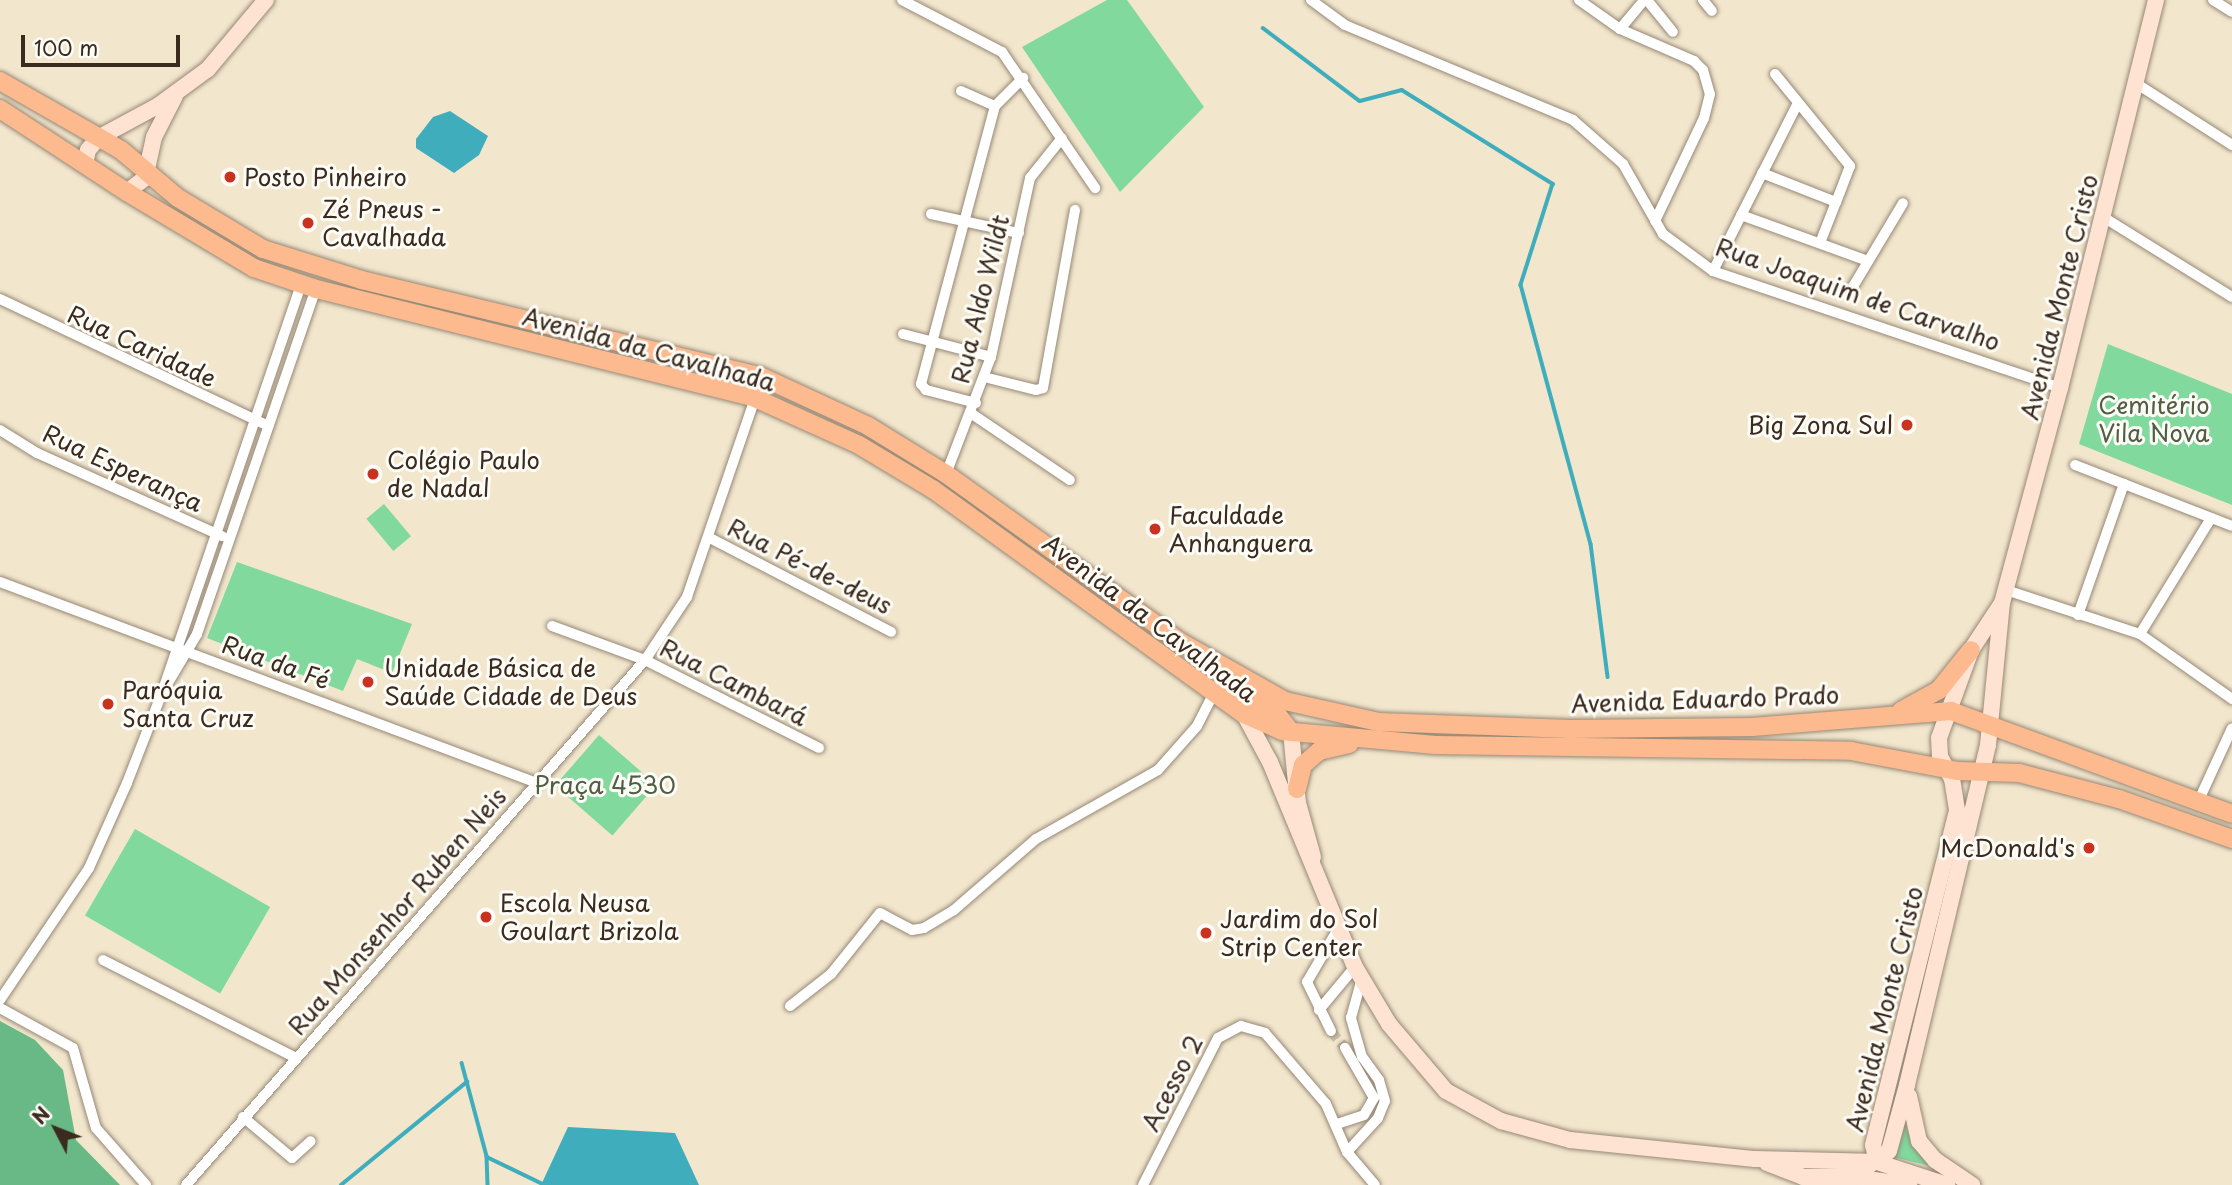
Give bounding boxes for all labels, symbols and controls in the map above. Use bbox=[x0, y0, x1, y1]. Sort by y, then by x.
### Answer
scale bar bbox=[24, 21, 184, 65]
text: 100 m bbox=[34, 31, 98, 63]
place label: Posto Pinheiro bbox=[244, 163, 407, 191]
marker: Posto Pinheiro bbox=[222, 169, 238, 185]
street label: Avenida Monte Cristo bbox=[2015, 172, 2103, 422]
place label: Zé Pneus - Cavalhada bbox=[322, 195, 446, 251]
street label: Rua Aldo Wildt bbox=[945, 210, 1015, 388]
marker: Zé Pneus - Cavalhada bbox=[300, 215, 316, 231]
street label: Rua Joaquim de Carvalho bbox=[1712, 232, 2004, 356]
street label: Rua Caridade bbox=[64, 299, 220, 393]
street label: Avenida da Cavalhada bbox=[520, 301, 778, 397]
park label: Cemitério Vila Nova bbox=[2098, 391, 2210, 447]
place label: Big Zona Sul bbox=[1749, 411, 1893, 439]
marker: Big Zona Sul bbox=[1899, 417, 1915, 433]
street label: Rua Esperança bbox=[38, 418, 208, 518]
place label: Colégio Paulo de Nadal bbox=[387, 446, 541, 502]
marker: Colégio Paulo de Nadal bbox=[365, 466, 381, 482]
place label: Faculdade Anhanguera bbox=[1169, 501, 1313, 557]
street label: Rua Pé-de-deus bbox=[723, 512, 897, 620]
marker: Faculdade Anhanguera bbox=[1147, 521, 1163, 537]
street label: Avenida da Cavalhada bbox=[1038, 528, 1262, 708]
street label: Rua da Fé bbox=[217, 629, 335, 695]
street label: Rua Cambará bbox=[655, 632, 813, 732]
place label: Unidade Básica de Saúde Cidade de Deus bbox=[384, 654, 640, 710]
marker: Unidade Básica de Saúde Cidade de Deus bbox=[358, 672, 378, 692]
place label: Paróquia Santa Cruz bbox=[122, 676, 253, 732]
street label: Avenida Eduardo Prado bbox=[1570, 680, 1840, 718]
marker: Paróquia Santa Cruz bbox=[100, 696, 116, 712]
park label: Praça 4530 bbox=[535, 771, 675, 799]
street label: Rua Monsenhor Ruben Neis bbox=[281, 781, 513, 1041]
place label: McDonald's bbox=[1940, 834, 2075, 862]
marker: McDonald's bbox=[2081, 840, 2097, 856]
street label: Avenida Monte Cristo bbox=[1840, 884, 1928, 1134]
place label: Escola Neusa Goulart Brizola bbox=[500, 889, 679, 945]
place label: Jardim do Sol Strip Center bbox=[1220, 905, 1379, 961]
marker: Escola Neusa Goulart Brizola bbox=[478, 909, 494, 925]
marker: Jardim do Sol Strip Center bbox=[1198, 925, 1214, 941]
street label: Acesso 2 bbox=[1136, 1030, 1208, 1136]
north arrow bbox=[21, 1094, 91, 1164]
text: N bbox=[25, 1100, 56, 1130]

